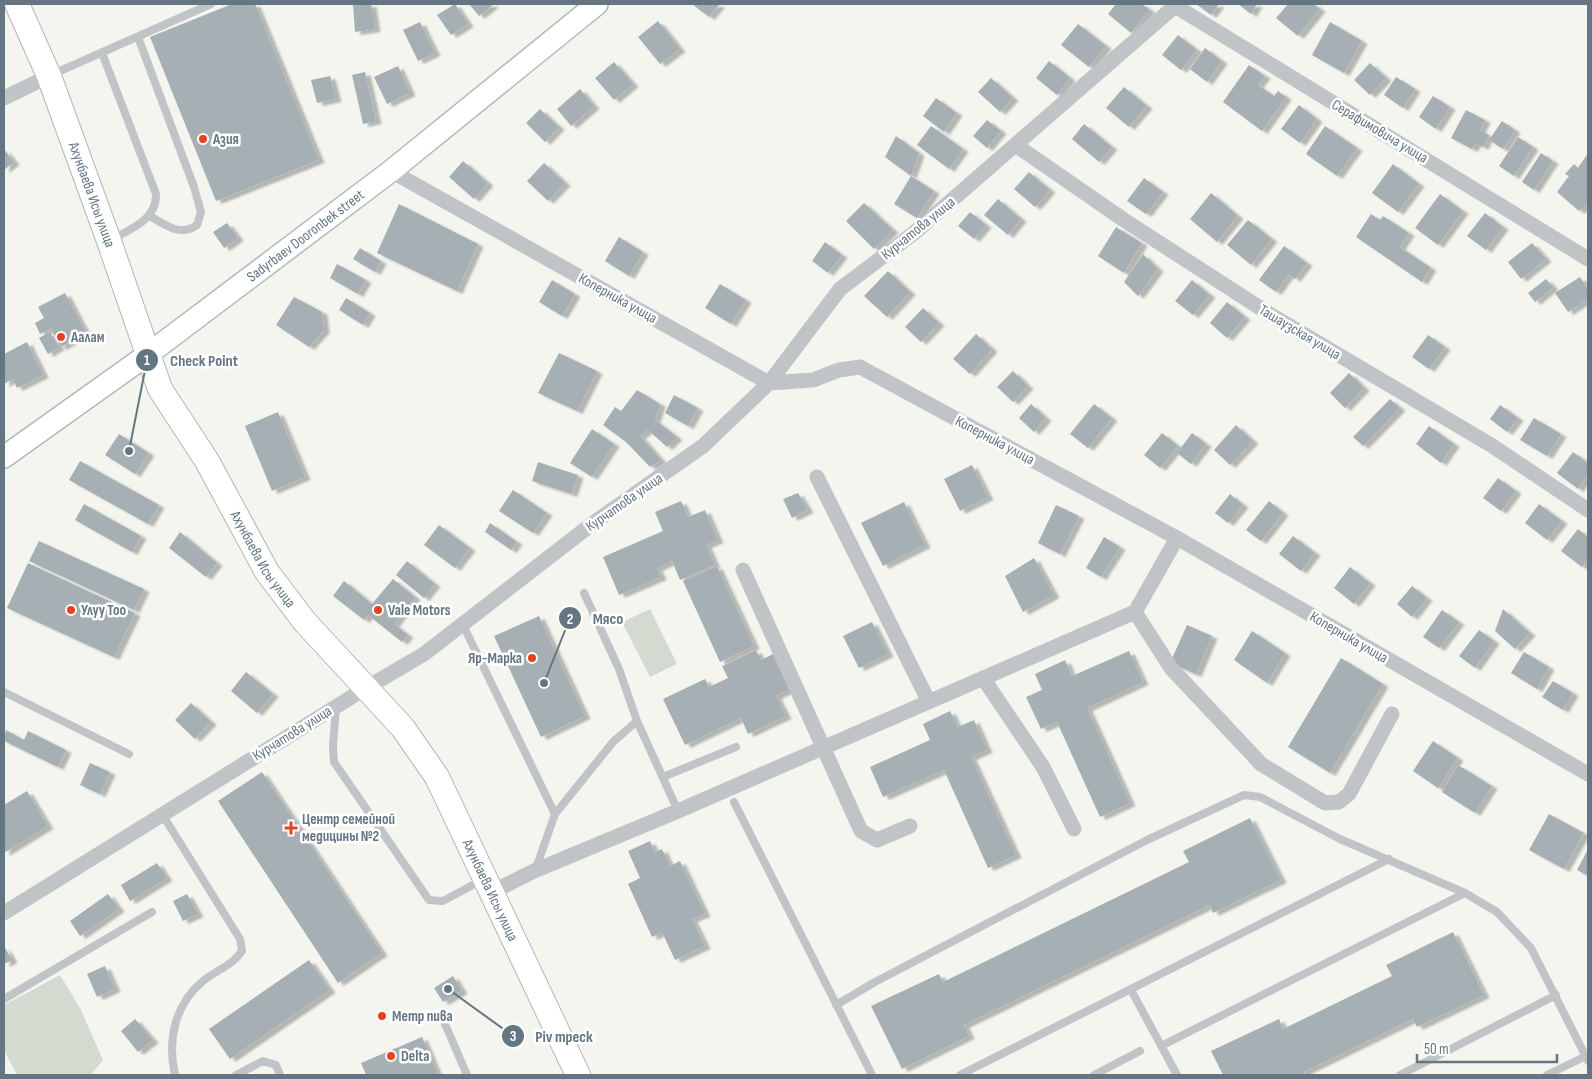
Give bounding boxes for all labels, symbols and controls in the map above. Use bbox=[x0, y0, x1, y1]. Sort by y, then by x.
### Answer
street label: Серафимовича улица bbox=[1328, 95, 1432, 168]
place label: Азия bbox=[212, 130, 239, 149]
marker: Азия bbox=[197, 133, 209, 145]
street label: Ахунбаева Исы улица bbox=[63, 139, 120, 250]
street label: Sadyrbaev Dooronbek street bbox=[243, 185, 369, 286]
street label: Курчатова улица bbox=[877, 193, 959, 264]
street label: Коперника улица bbox=[575, 269, 661, 328]
street label: Ташаузская улица bbox=[1255, 301, 1344, 364]
place label: Аалам bbox=[70, 328, 105, 347]
marker: Аалам bbox=[55, 331, 67, 343]
callout: Check Point bbox=[135, 345, 248, 376]
text: 1 bbox=[144, 351, 150, 370]
text: Check Point bbox=[170, 352, 238, 371]
street label: Коперника улица bbox=[952, 412, 1038, 469]
street label: Курчатова улица bbox=[582, 469, 667, 536]
street label: Ахунбаева Исы улица bbox=[225, 507, 300, 612]
place label: Улуу Тоо bbox=[81, 601, 126, 620]
place label: Vale Motors bbox=[388, 601, 451, 620]
callout: Мясо bbox=[558, 603, 633, 634]
marker: Улуу Тоо bbox=[65, 604, 77, 616]
marker: Vale Motors bbox=[372, 604, 384, 616]
street label: Коперника улица bbox=[1306, 607, 1391, 668]
text: 2 bbox=[567, 610, 573, 629]
text: Мясо bbox=[593, 610, 623, 629]
place label: Яр-Марка bbox=[468, 649, 522, 668]
marker: Яр-Марка bbox=[526, 652, 538, 664]
street label: Курчатова улица bbox=[249, 701, 336, 765]
place label: Центр семейной медицины №2 bbox=[302, 810, 395, 846]
marker: Центр семейной медицины №2 bbox=[284, 821, 298, 835]
street label: Ахунбаева Исы улица bbox=[457, 835, 522, 945]
place label: Метр пива bbox=[392, 1007, 453, 1026]
marker: Метр пива bbox=[376, 1010, 388, 1022]
callout: Piv треск bbox=[501, 1021, 603, 1052]
text: 3 bbox=[510, 1027, 517, 1046]
text: Piv треск bbox=[535, 1028, 593, 1047]
scale bar bbox=[1417, 1032, 1557, 1064]
text: 50 m bbox=[1424, 1040, 1449, 1059]
place label: Delta bbox=[401, 1047, 429, 1066]
marker: Delta bbox=[385, 1050, 397, 1062]

